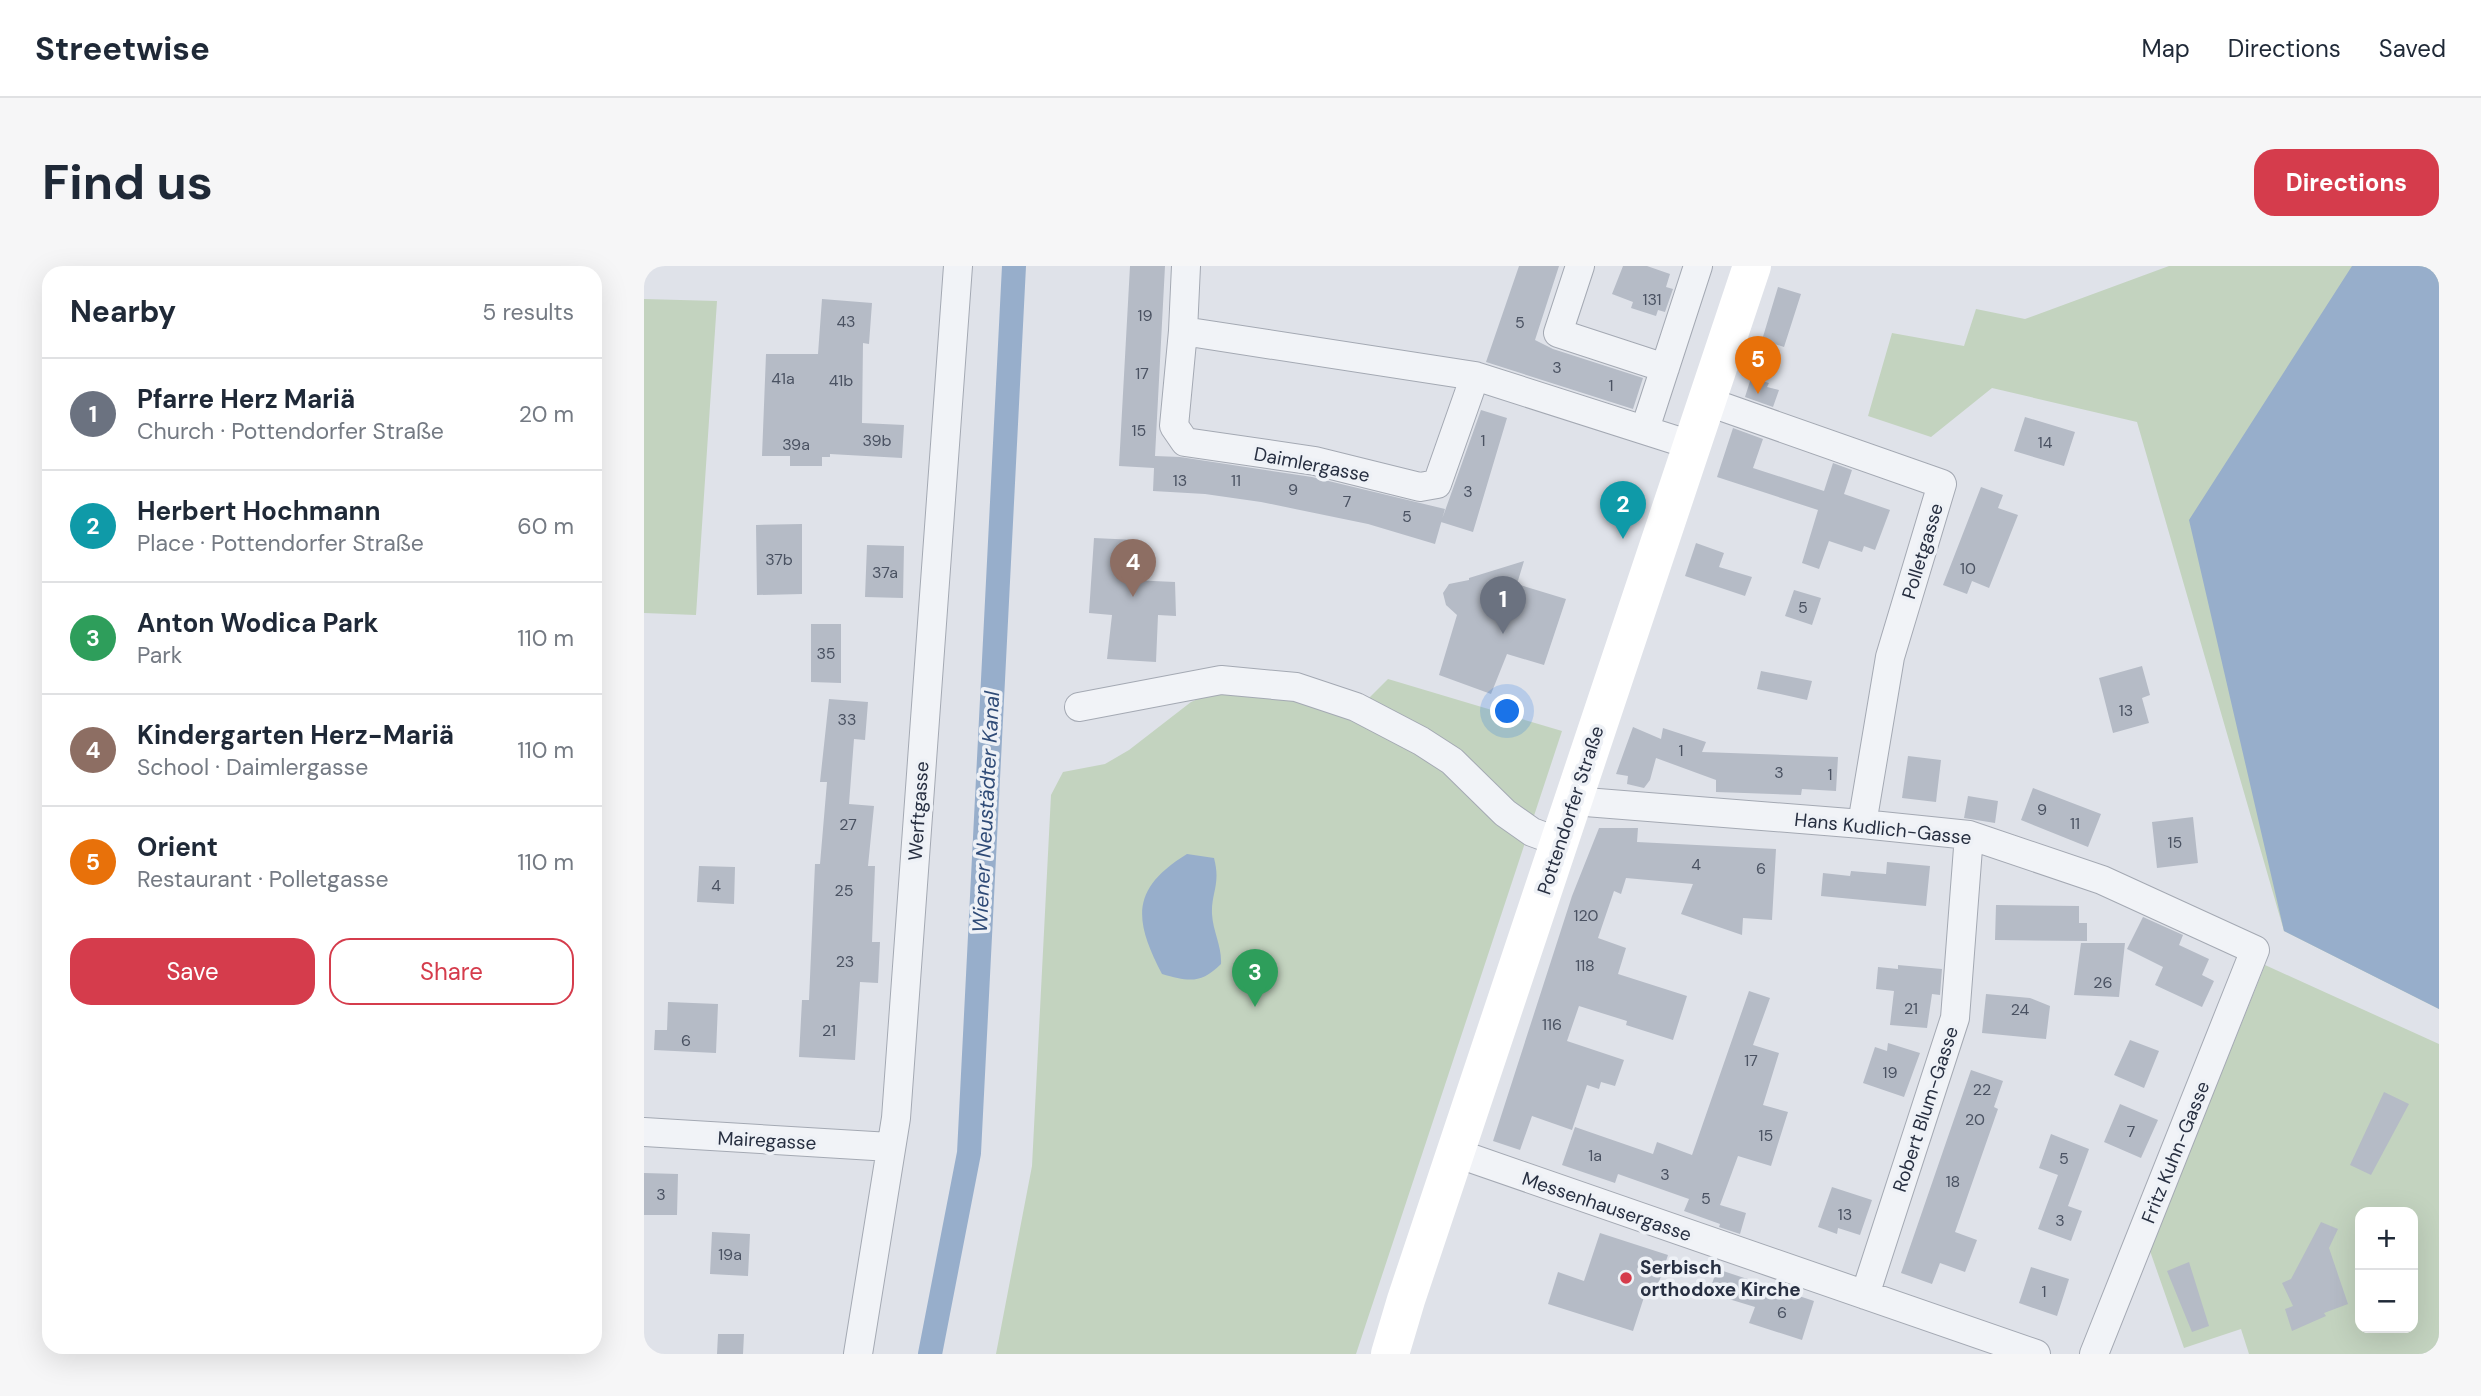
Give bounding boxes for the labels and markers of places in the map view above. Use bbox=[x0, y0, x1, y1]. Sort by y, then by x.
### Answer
pin: 5 bbox=[1735, 336, 1781, 394]
pin: 2 bbox=[1600, 481, 1646, 539]
pin: 4 bbox=[1110, 539, 1156, 597]
pin: 1 bbox=[1480, 576, 1526, 634]
pin: 3 bbox=[1232, 949, 1278, 1007]
place label: Serbisch orthodoxe Kirche bbox=[1640, 1255, 1801, 1302]
marker: Serbisch orthodoxe Kirche bbox=[1618, 1270, 1634, 1286]

